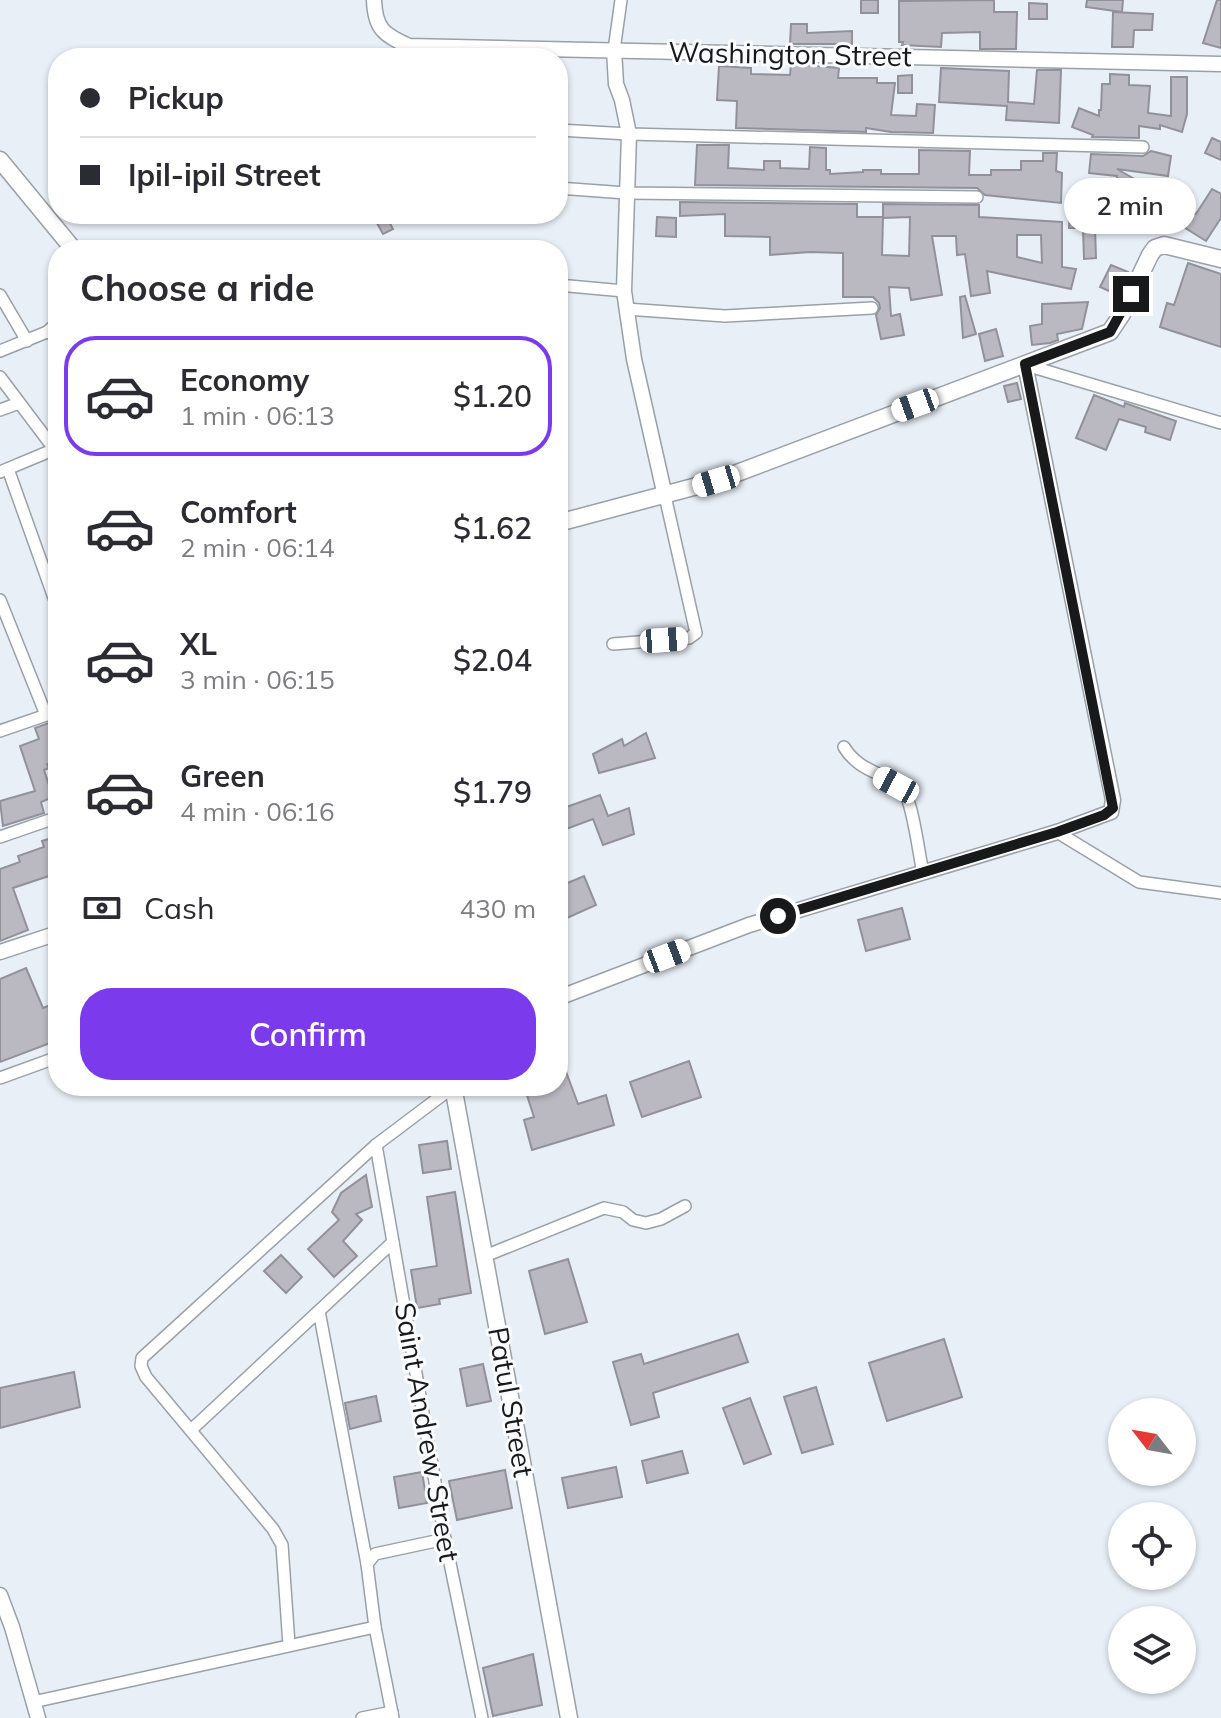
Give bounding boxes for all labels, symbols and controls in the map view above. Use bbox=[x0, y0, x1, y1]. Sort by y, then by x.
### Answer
street label: Washington Street bbox=[668, 34, 912, 73]
text: Pickup bbox=[128, 79, 224, 117]
text: Ipil-ipil Street bbox=[128, 156, 321, 194]
callout: 2 min bbox=[1065, 178, 1197, 234]
text: 2 min bbox=[1096, 189, 1164, 222]
text: Choose a ride bbox=[80, 265, 314, 310]
route end bbox=[1113, 276, 1149, 312]
icon: car bbox=[84, 360, 156, 432]
text: Economy bbox=[180, 361, 309, 399]
text: $1.20 bbox=[453, 377, 532, 415]
car bbox=[888, 386, 942, 424]
text: 1 min · 06:13 bbox=[180, 399, 335, 432]
car bbox=[690, 463, 742, 499]
icon: car bbox=[84, 492, 156, 564]
text: Comfort bbox=[180, 493, 297, 531]
text: $1.62 bbox=[453, 509, 532, 547]
text: 2 min · 06:14 bbox=[180, 531, 335, 564]
icon: car bbox=[84, 624, 156, 696]
text: XL bbox=[180, 625, 217, 663]
car bbox=[639, 626, 689, 654]
text: $2.04 bbox=[453, 641, 532, 679]
text: 3 min · 06:15 bbox=[180, 663, 335, 696]
icon: car bbox=[84, 756, 156, 828]
text: Green bbox=[180, 757, 265, 795]
car bbox=[869, 763, 923, 807]
text: $1.79 bbox=[453, 773, 532, 811]
text: 4 min · 06:16 bbox=[180, 795, 335, 828]
icon: cash bbox=[80, 886, 124, 930]
text: Cash bbox=[144, 889, 215, 927]
text: 430 m bbox=[460, 892, 536, 925]
route start bbox=[760, 898, 796, 934]
car bbox=[640, 936, 694, 976]
button: Confirm bbox=[80, 988, 536, 1080]
street label: Saint Andrew Street bbox=[387, 1300, 468, 1564]
street label: Patul Street bbox=[481, 1324, 542, 1480]
north arrow bbox=[1108, 1398, 1196, 1486]
map controls bbox=[1108, 1398, 1196, 1694]
button: locate bbox=[1108, 1502, 1196, 1590]
button: layers bbox=[1108, 1606, 1196, 1694]

